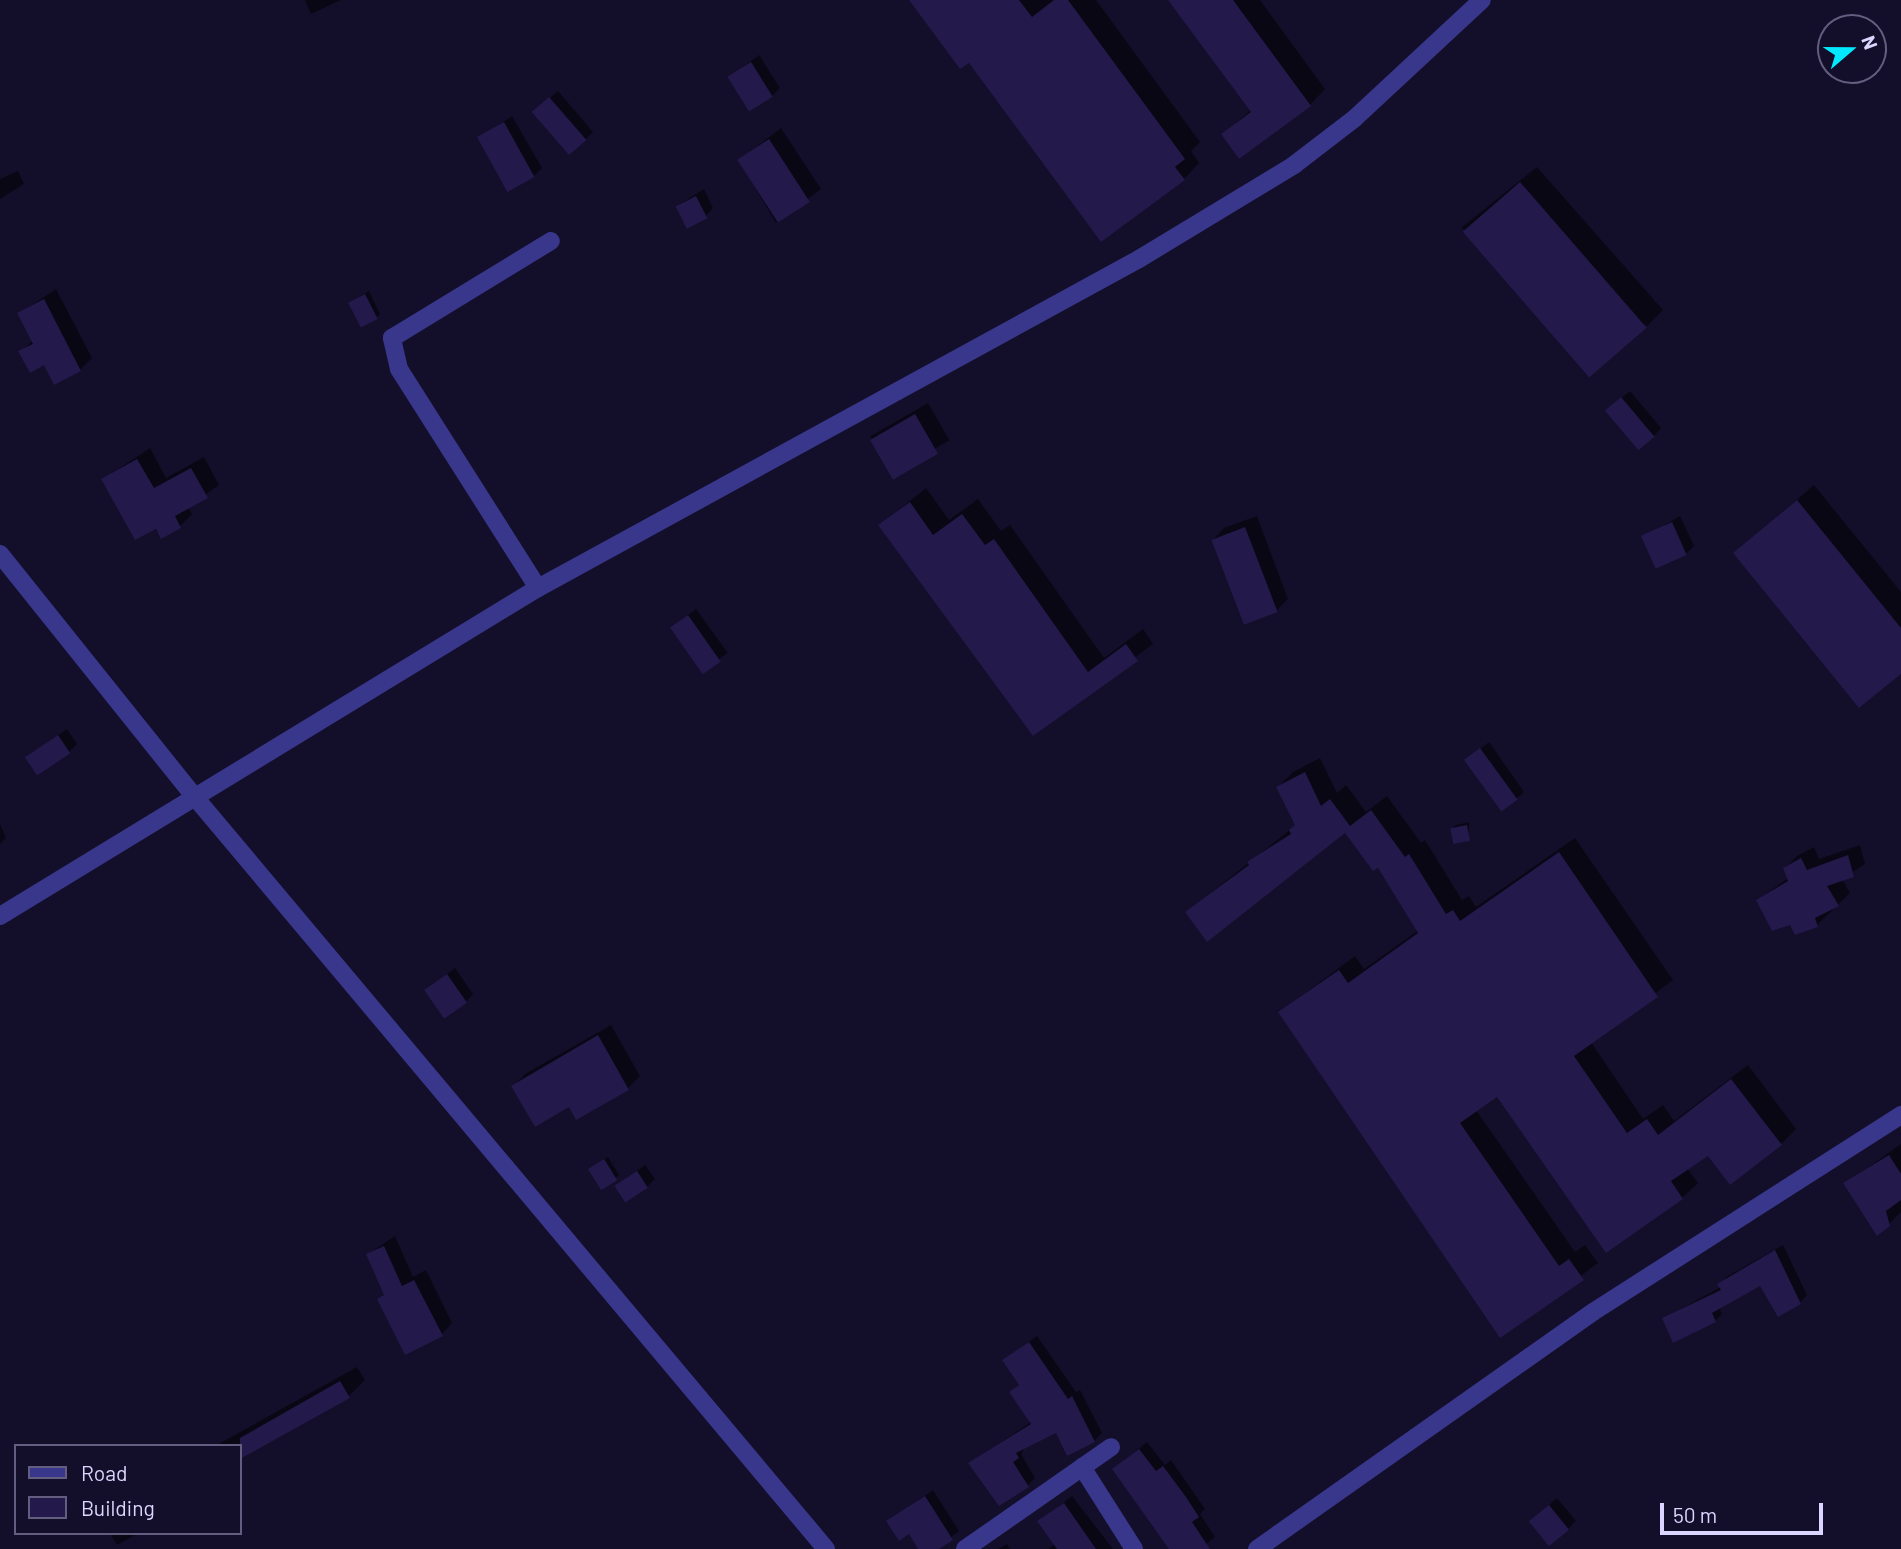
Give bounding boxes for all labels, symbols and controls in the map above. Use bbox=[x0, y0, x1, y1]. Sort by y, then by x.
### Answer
north arrow bbox=[1817, 14, 1887, 84]
text: N bbox=[1857, 32, 1883, 52]
legend bbox=[14, 1444, 242, 1535]
text: Road bbox=[81, 1460, 127, 1485]
scale bar bbox=[1663, 1490, 1826, 1534]
text: Building bbox=[81, 1495, 155, 1520]
text: 50 m bbox=[1673, 1502, 1717, 1527]

